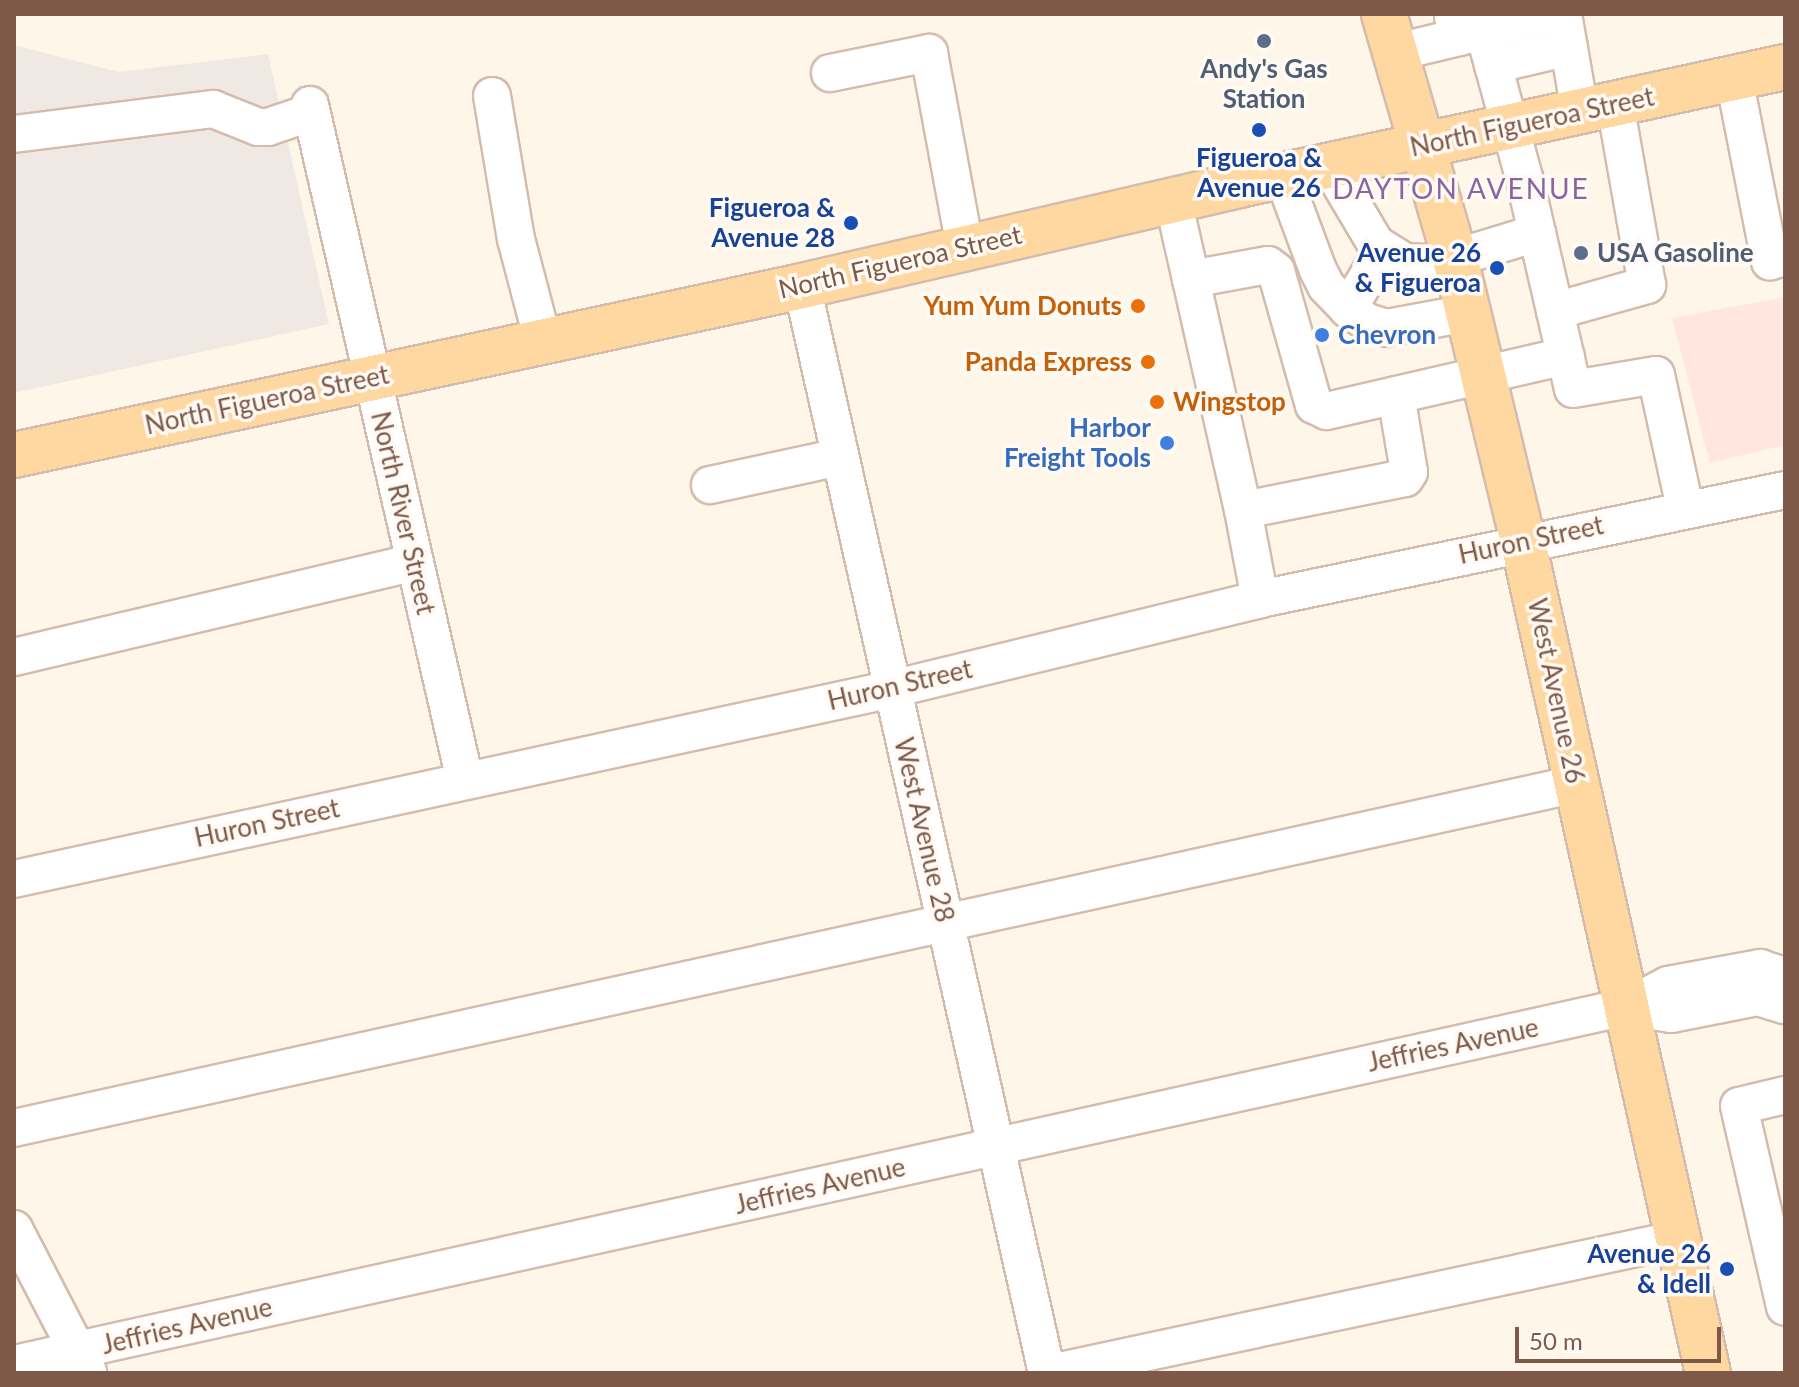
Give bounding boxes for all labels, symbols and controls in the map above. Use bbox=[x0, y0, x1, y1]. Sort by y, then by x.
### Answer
marker: Andy's Gas Station bbox=[1255, 32, 1273, 50]
place label: Andy's Gas Station bbox=[1200, 53, 1328, 114]
street label: North Figueroa Street bbox=[1407, 81, 1657, 163]
marker: Figueroa & Avenue 26 bbox=[1250, 121, 1268, 139]
place label: Figueroa & Avenue 26 bbox=[1196, 142, 1322, 204]
district label: DAYTON AVENUE bbox=[1332, 171, 1590, 205]
place label: Figueroa & Avenue 28 bbox=[709, 192, 835, 254]
marker: Figueroa & Avenue 28 bbox=[842, 214, 860, 232]
street label: North Figueroa Street bbox=[775, 219, 1025, 305]
place label: Avenue 26 & Figueroa bbox=[1355, 237, 1481, 298]
place label: USA Gasoline bbox=[1597, 237, 1755, 269]
marker: USA Gasoline bbox=[1572, 244, 1590, 262]
marker: Avenue 26 & Figueroa bbox=[1488, 259, 1506, 277]
place label: Yum Yum Donuts bbox=[922, 290, 1122, 322]
marker: Yum Yum Donuts bbox=[1129, 297, 1147, 315]
place label: Chevron bbox=[1338, 319, 1436, 351]
marker: Chevron bbox=[1313, 326, 1331, 344]
place label: Panda Express bbox=[965, 346, 1132, 378]
marker: Panda Express bbox=[1139, 353, 1157, 371]
street label: North Figueroa Street bbox=[142, 359, 392, 441]
place label: Wingstop bbox=[1173, 386, 1286, 418]
marker: Wingstop bbox=[1148, 393, 1166, 411]
street label: North River Street bbox=[364, 408, 442, 618]
place label: Harbor Freight Tools bbox=[1003, 412, 1151, 474]
marker: Harbor Freight Tools bbox=[1158, 434, 1176, 452]
street label: Huron Street bbox=[1456, 509, 1606, 571]
street label: West Avenue 26 bbox=[1521, 595, 1591, 787]
street label: Huron Street bbox=[825, 653, 975, 717]
street label: West Avenue 28 bbox=[888, 734, 960, 926]
street label: Huron Street bbox=[192, 792, 342, 854]
street label: Jeffries Avenue bbox=[1364, 1012, 1542, 1078]
street label: Jeffries Avenue bbox=[731, 1151, 909, 1221]
place label: Avenue 26 & Idell bbox=[1587, 1238, 1711, 1300]
marker: Avenue 26 & Idell bbox=[1718, 1260, 1736, 1278]
street label: Jeffries Avenue bbox=[98, 1291, 276, 1361]
scale bar bbox=[1519, 1311, 1725, 1361]
text: 50 m bbox=[1529, 1326, 1583, 1355]

